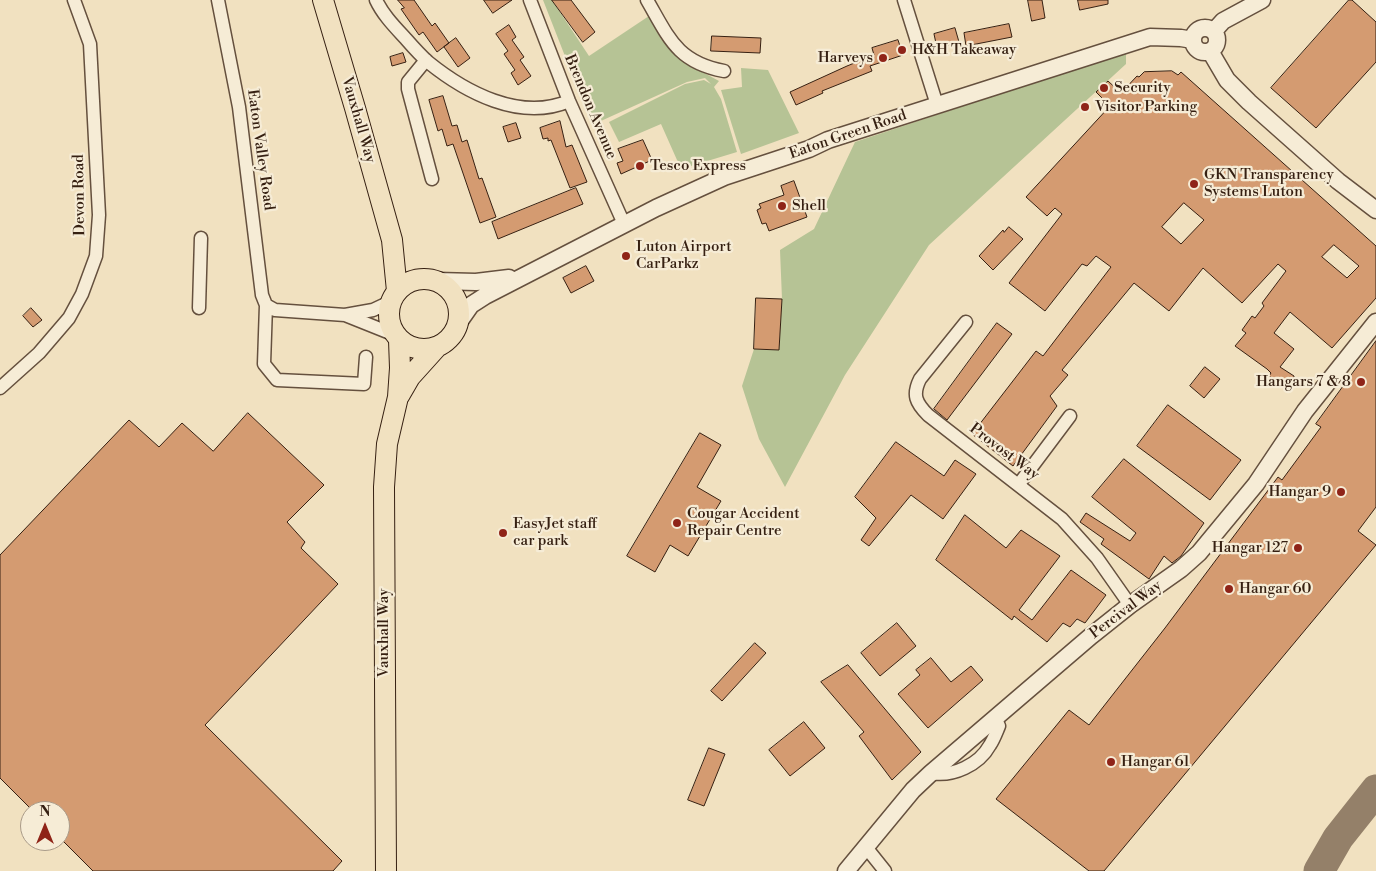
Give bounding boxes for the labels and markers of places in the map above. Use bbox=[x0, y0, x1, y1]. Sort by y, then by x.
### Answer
place label: H&H Takeaway bbox=[912, 41, 1016, 59]
marker: H&H Takeaway bbox=[896, 44, 908, 56]
place label: Harveys bbox=[818, 49, 873, 67]
marker: Harveys bbox=[877, 52, 889, 64]
place label: Security bbox=[1114, 79, 1170, 97]
marker: Security bbox=[1098, 82, 1110, 94]
place label: Visitor Parking bbox=[1095, 98, 1197, 116]
marker: Visitor Parking bbox=[1079, 101, 1091, 113]
place label: Tesco Express bbox=[650, 157, 746, 175]
marker: Tesco Express bbox=[634, 160, 646, 172]
place label: GKN Transparency Systems Luton bbox=[1204, 166, 1334, 201]
marker: GKN Transparency Systems Luton bbox=[1188, 178, 1200, 190]
place label: Shell bbox=[792, 197, 826, 215]
marker: Shell bbox=[776, 200, 788, 212]
place label: Luton Airport CarParkz bbox=[636, 238, 732, 273]
marker: Luton Airport CarParkz bbox=[620, 250, 632, 262]
place label: Hangars 7 & 8 bbox=[1256, 373, 1351, 391]
marker: Hangars 7 & 8 bbox=[1355, 376, 1367, 388]
place label: Hangar 9 bbox=[1268, 483, 1331, 501]
marker: Hangar 9 bbox=[1335, 486, 1347, 498]
place label: Cougar Accident Repair Centre bbox=[687, 505, 800, 540]
place label: EasyJet staff car park bbox=[513, 515, 597, 550]
marker: Cougar Accident Repair Centre bbox=[671, 517, 683, 529]
marker: EasyJet staff car park bbox=[497, 527, 509, 539]
place label: Hangar 127 bbox=[1212, 539, 1288, 557]
marker: Hangar 127 bbox=[1292, 542, 1304, 554]
place label: Hangar 60 bbox=[1239, 580, 1312, 598]
marker: Hangar 60 bbox=[1223, 583, 1235, 595]
place label: Hangar 61 bbox=[1121, 753, 1190, 771]
marker: Hangar 61 bbox=[1105, 756, 1117, 768]

